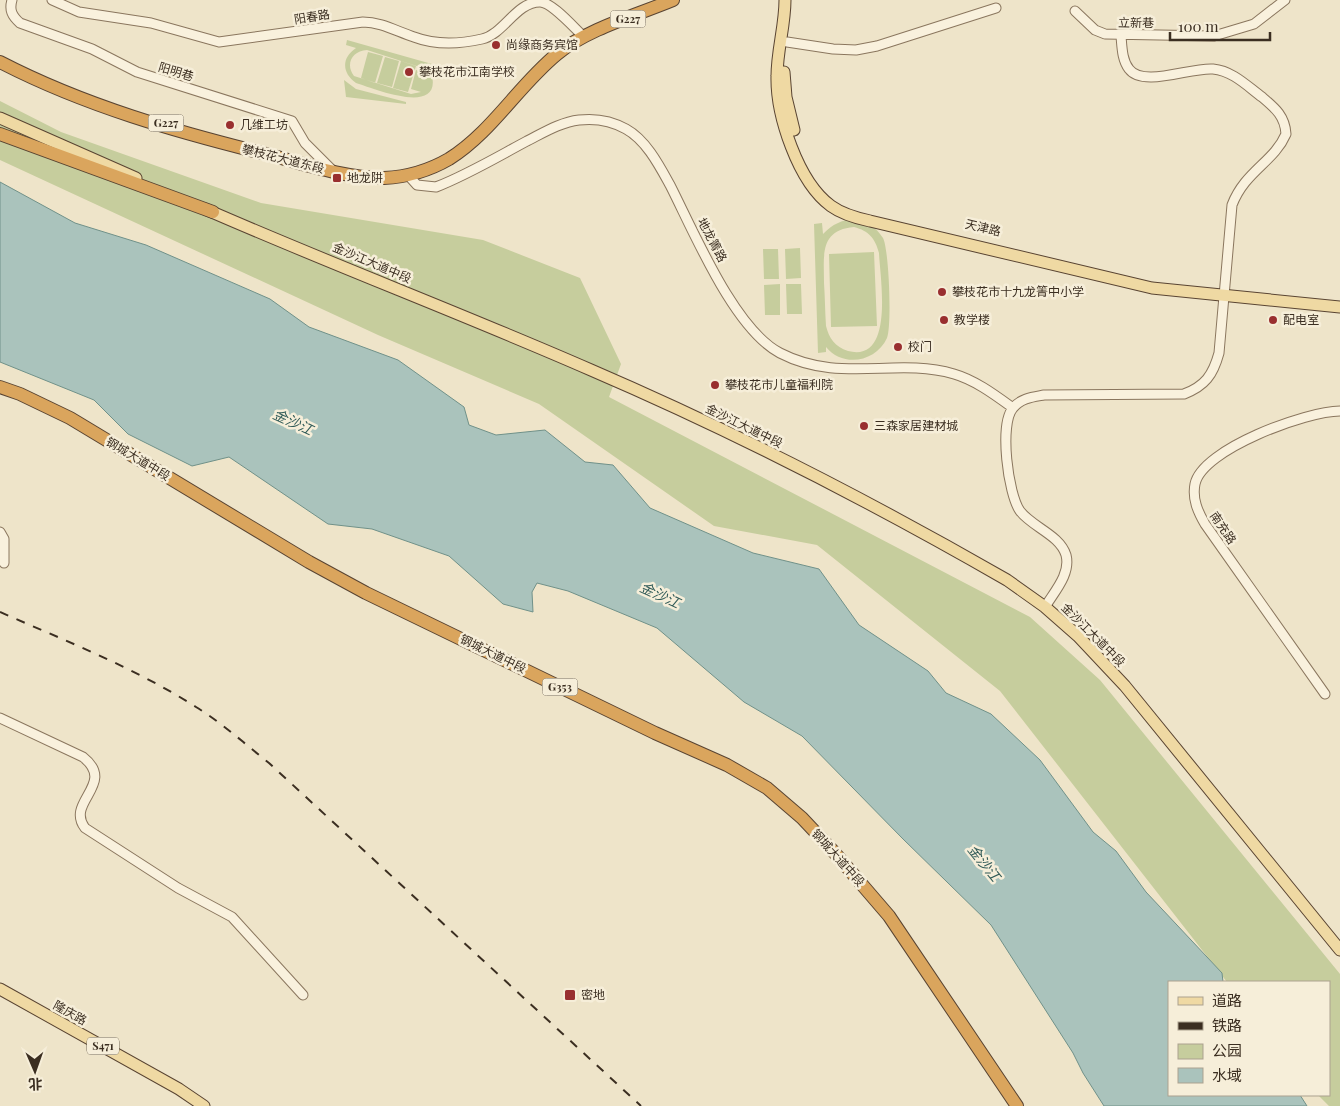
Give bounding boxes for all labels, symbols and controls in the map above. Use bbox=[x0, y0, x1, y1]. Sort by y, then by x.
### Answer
street label: 阳春路 bbox=[293, 5, 331, 27]
road number: G227 bbox=[610, 10, 646, 28]
scale bar bbox=[1170, 10, 1270, 42]
street label: 立新巷 bbox=[1118, 14, 1154, 30]
text: 100 m bbox=[1178, 16, 1219, 36]
place label: 尚缘商务宾馆 bbox=[506, 36, 578, 52]
marker: 尚缘商务宾馆 bbox=[490, 39, 502, 51]
street label: 阳明巷 bbox=[157, 58, 196, 84]
place label: 攀枝花市江南学校 bbox=[419, 63, 515, 79]
marker: 攀枝花市江南学校 bbox=[403, 66, 415, 78]
road number: G227 bbox=[148, 115, 184, 132]
place label: 几维工坊 bbox=[240, 116, 288, 132]
marker: 几维工坊 bbox=[224, 119, 236, 131]
street label: 攀枝花大道东段 bbox=[241, 140, 326, 176]
place label: 地龙阱 bbox=[347, 169, 383, 185]
marker: 地龙阱 bbox=[331, 172, 343, 184]
street label: 地龙箐路 bbox=[695, 215, 731, 264]
street label: 天津路 bbox=[964, 215, 1003, 239]
street label: 金沙江大道中段 bbox=[331, 238, 414, 286]
place label: 攀枝花市十九龙箐中小学 bbox=[952, 283, 1084, 299]
marker: 攀枝花市十九龙箐中小学 bbox=[936, 286, 948, 298]
place label: 教学楼 bbox=[954, 311, 990, 327]
place label: 配电室 bbox=[1283, 311, 1319, 327]
marker: 教学楼 bbox=[938, 314, 950, 326]
marker: 配电室 bbox=[1267, 314, 1279, 326]
place label: 校门 bbox=[908, 338, 932, 354]
marker: 校门 bbox=[892, 341, 904, 353]
place label: 攀枝花市儿童福利院 bbox=[725, 376, 833, 392]
marker: 攀枝花市儿童福利院 bbox=[709, 379, 721, 391]
street label: 金沙江大道中段 bbox=[703, 399, 786, 451]
water label: 金沙江 bbox=[270, 404, 318, 440]
place label: 三森家居建材城 bbox=[874, 417, 958, 433]
marker: 三森家居建材城 bbox=[858, 420, 870, 432]
street label: 钢城大道中段 bbox=[104, 433, 174, 484]
street label: 南充路 bbox=[1207, 508, 1241, 547]
water label: 金沙江 bbox=[637, 577, 685, 613]
street label: 金沙江大道中段 bbox=[1058, 599, 1129, 670]
street label: 钢城大道中段 bbox=[458, 630, 529, 676]
road number: G353 bbox=[542, 679, 578, 696]
street label: 钢城大道中段 bbox=[809, 825, 869, 889]
water label: 金沙江 bbox=[964, 840, 1006, 887]
legend bbox=[1168, 981, 1330, 1096]
place label: 密地 bbox=[581, 986, 605, 1002]
marker: 密地 bbox=[563, 988, 577, 1002]
text: 道路 bbox=[1212, 990, 1242, 1010]
street label: 隆庆路 bbox=[51, 996, 90, 1028]
text: 铁路 bbox=[1212, 1015, 1242, 1035]
road number: S471 bbox=[87, 1038, 119, 1054]
text: 公园 bbox=[1212, 1040, 1242, 1060]
north arrow bbox=[10, 1046, 60, 1096]
text: 水域 bbox=[1212, 1065, 1242, 1085]
text: 北 bbox=[28, 1075, 43, 1094]

